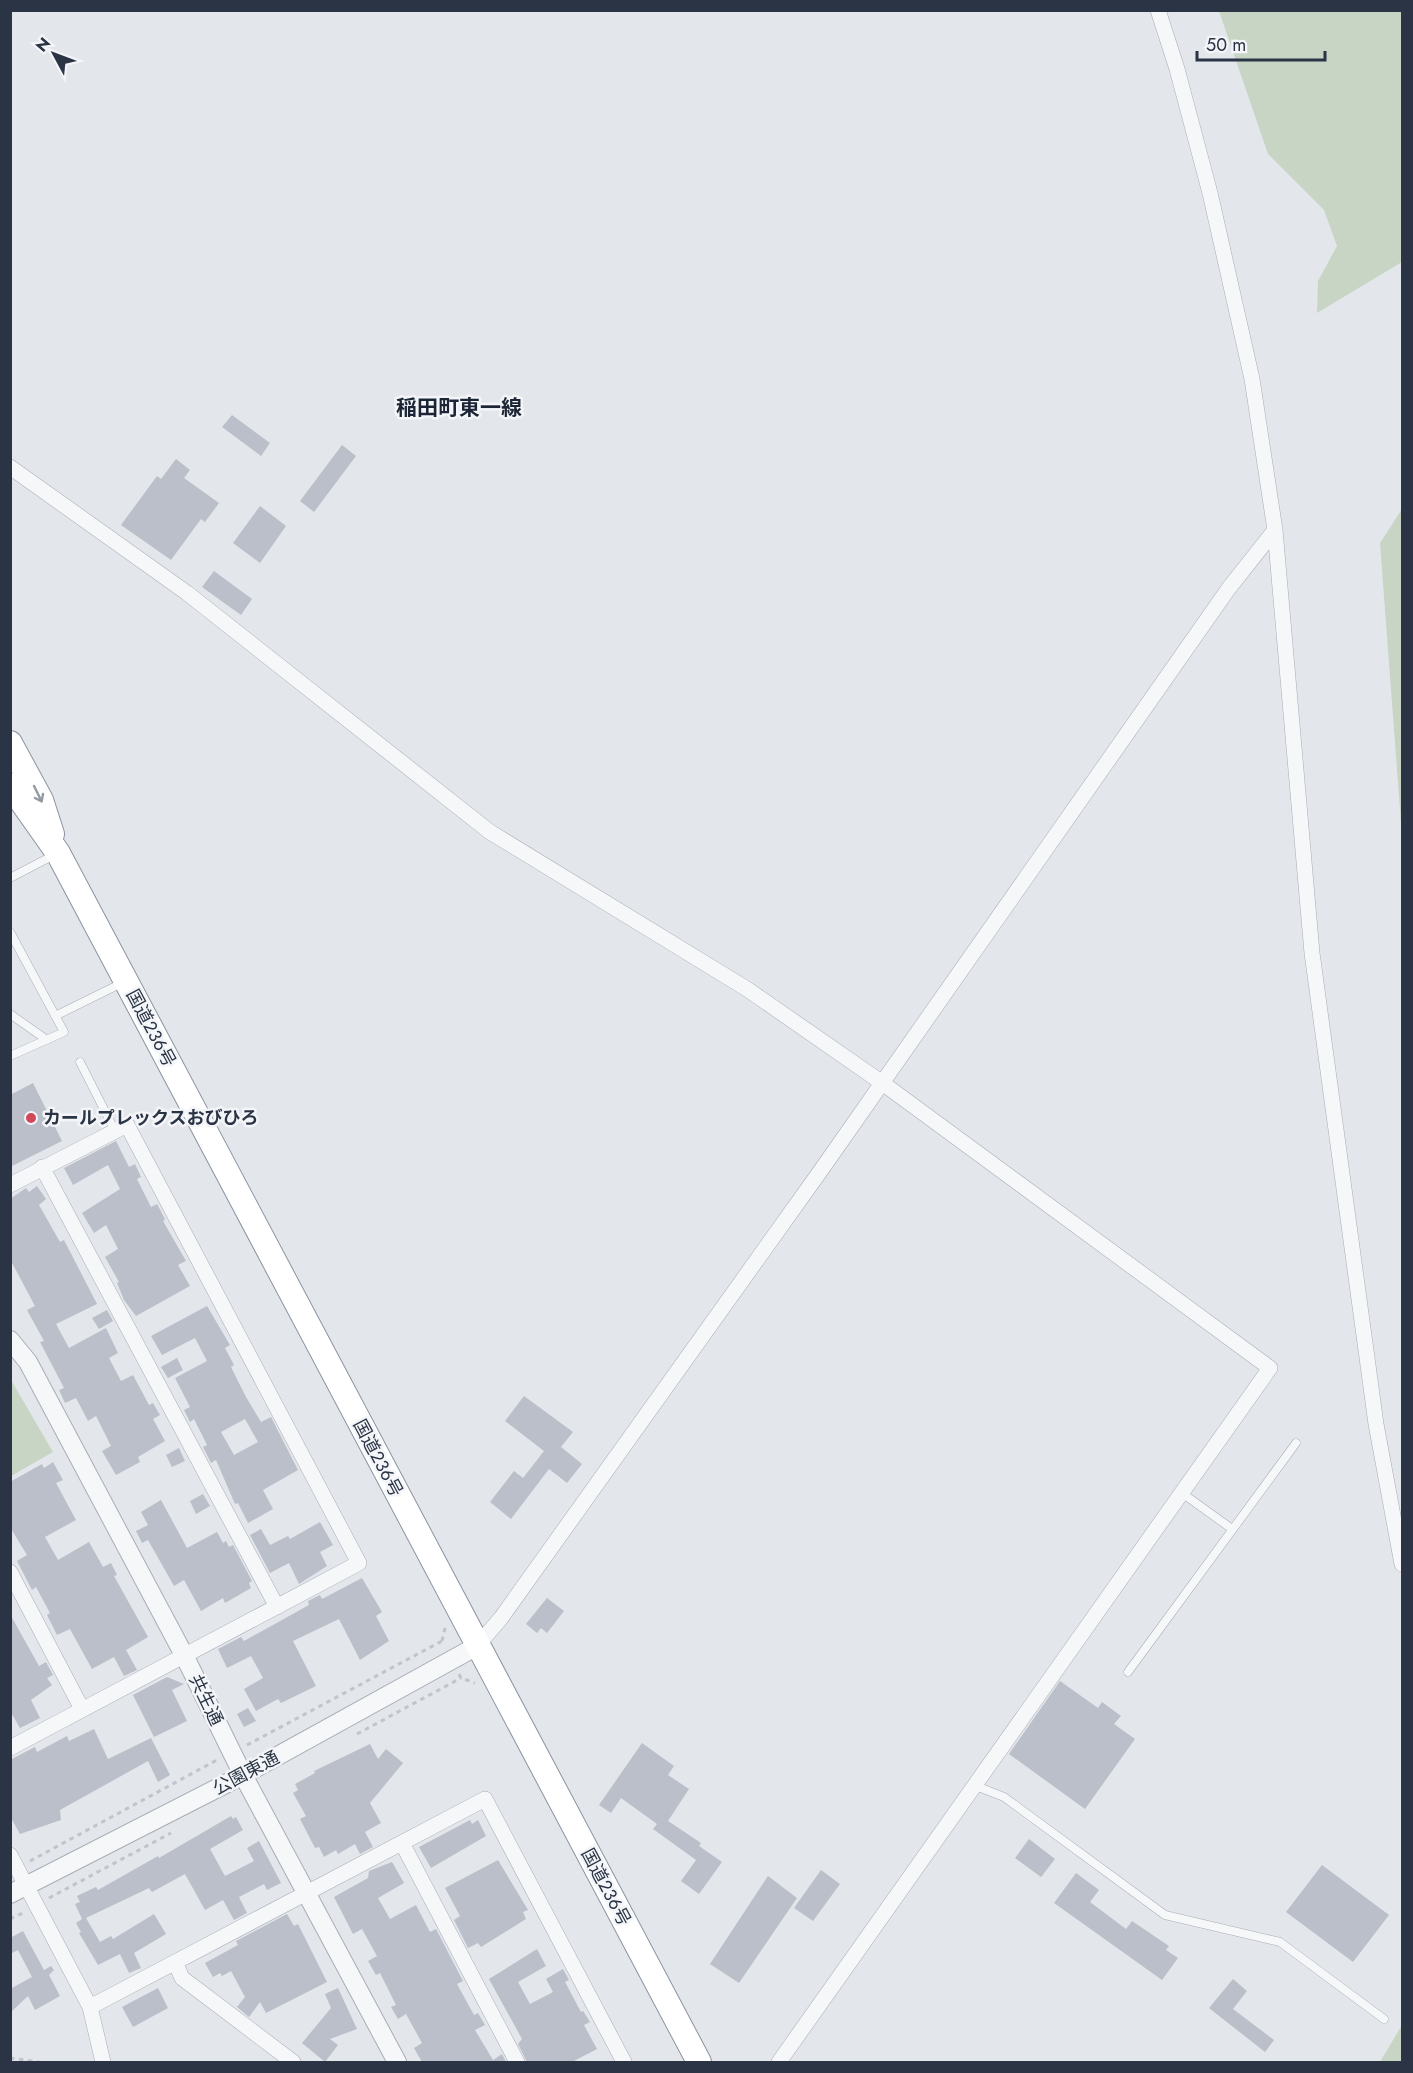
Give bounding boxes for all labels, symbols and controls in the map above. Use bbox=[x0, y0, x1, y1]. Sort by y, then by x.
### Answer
north arrow bbox=[24, 24, 84, 84]
scale bar bbox=[1197, 24, 1324, 62]
text: N bbox=[30, 32, 56, 57]
text: 50 m bbox=[1206, 32, 1246, 58]
district label: 稲田町東一線 bbox=[396, 393, 522, 423]
one-way arrow bbox=[32, 785, 44, 803]
street label: 国道236号 bbox=[120, 985, 182, 1071]
place label: カールプレックスおびひろ bbox=[43, 1105, 258, 1131]
marker: カールプレックスおびひろ bbox=[24, 1111, 38, 1125]
street label: 国道236号 bbox=[347, 1415, 409, 1501]
street label: 共生通 bbox=[182, 1670, 230, 1730]
street label: 公園東通 bbox=[208, 1745, 284, 1801]
street label: 国道236号 bbox=[575, 1844, 637, 1930]

